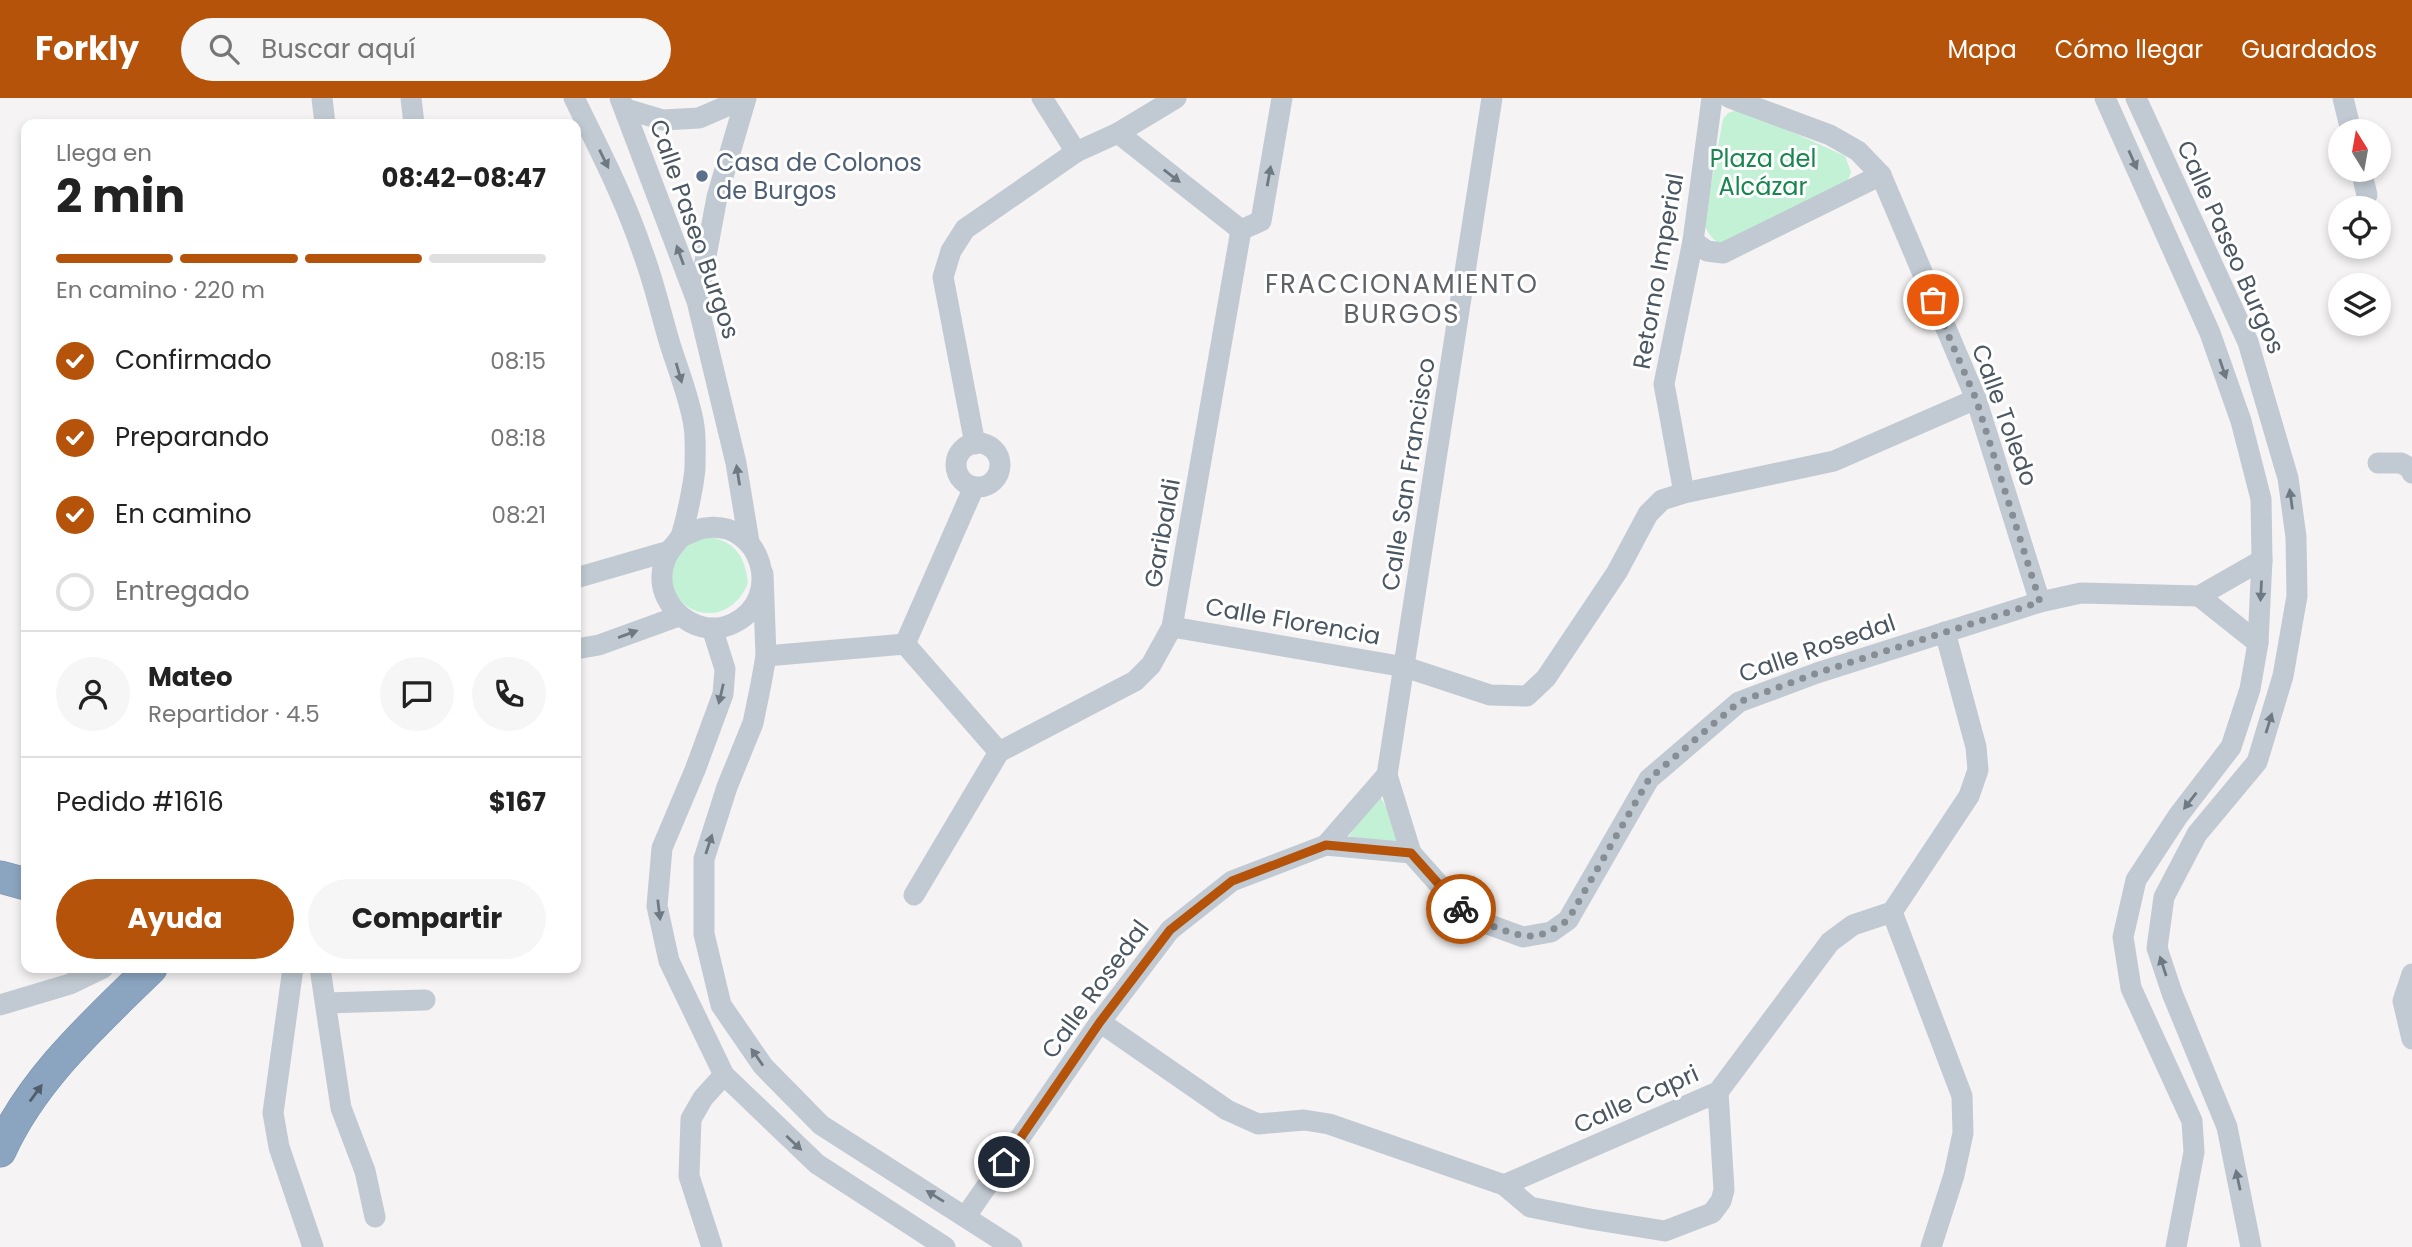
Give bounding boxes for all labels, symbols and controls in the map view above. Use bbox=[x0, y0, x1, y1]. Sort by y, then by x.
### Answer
search box bbox=[181, 18, 671, 81]
text: Forkly bbox=[35, 25, 139, 72]
icon: search bbox=[205, 30, 243, 68]
text: Buscar aquí bbox=[261, 31, 416, 67]
text: Mapa bbox=[1947, 33, 2017, 66]
text: Cómo llegar bbox=[2055, 33, 2203, 66]
text: Guardados bbox=[2241, 33, 2377, 66]
street label: Calle Paseo Burgos bbox=[642, 115, 748, 343]
north arrow bbox=[2328, 119, 2390, 182]
map controls bbox=[2328, 119, 2391, 336]
street label: Calle Paseo Burgos bbox=[2169, 135, 2293, 359]
text: Llega en bbox=[56, 137, 152, 169]
park label: Plaza del Alcázar bbox=[1710, 142, 1816, 203]
place label: Casa de Colonos de Burgos bbox=[716, 146, 922, 207]
one-way arrow bbox=[598, 149, 609, 169]
one-way arrow bbox=[2127, 150, 2139, 170]
text: 08:42–08:47 bbox=[382, 160, 546, 196]
text: 2 min bbox=[56, 164, 185, 228]
one-way arrow bbox=[1264, 165, 1275, 187]
marker: Casa de Colonos de Burgos bbox=[694, 168, 710, 184]
one-way arrow bbox=[1162, 168, 1180, 183]
street label: Retorno Imperial bbox=[1625, 170, 1691, 372]
button: locate bbox=[2328, 196, 2391, 259]
one-way arrow bbox=[674, 245, 685, 266]
district label: FRACCIONAMIENTO BURGOS bbox=[1265, 266, 1539, 332]
pin bbox=[1903, 270, 1963, 330]
button: layers bbox=[2328, 273, 2391, 336]
text: En camino · 220 m bbox=[56, 274, 265, 306]
icon: bag bbox=[1914, 281, 1952, 319]
street label: Calle Toledo bbox=[1964, 340, 2046, 490]
icon: check bbox=[56, 342, 94, 380]
text: Confirmado bbox=[115, 342, 272, 378]
text: 08:15 bbox=[490, 345, 546, 377]
street label: Calle San Francisco bbox=[1373, 355, 1443, 593]
one-way arrow bbox=[2218, 359, 2229, 380]
one-way arrow bbox=[674, 363, 684, 384]
icon: check bbox=[56, 419, 94, 457]
text: Preparando bbox=[115, 419, 269, 455]
text: 08:18 bbox=[490, 422, 546, 454]
one-way arrow bbox=[732, 464, 743, 486]
street label: Garibaldi bbox=[1136, 476, 1188, 590]
one-way arrow bbox=[2286, 488, 2297, 510]
icon: check bbox=[56, 496, 94, 534]
text: En camino bbox=[115, 496, 252, 532]
text: 08:21 bbox=[492, 499, 546, 531]
text: Entregado bbox=[115, 573, 250, 609]
one-way arrow bbox=[2255, 580, 2266, 602]
street label: Calle Florencia bbox=[1203, 589, 1383, 653]
street label: Calle Rosedal bbox=[1734, 606, 1900, 690]
one-way arrow bbox=[617, 629, 638, 640]
button: person bbox=[56, 657, 130, 731]
button: chat bbox=[380, 657, 454, 731]
button: phone bbox=[472, 657, 546, 731]
text: Mateo bbox=[148, 659, 233, 695]
one-way arrow bbox=[715, 683, 726, 705]
text: Repartidor · 4.5 bbox=[148, 698, 320, 730]
one-way arrow bbox=[2264, 712, 2274, 733]
text: Pedido #1616 bbox=[56, 784, 224, 820]
text: $167 bbox=[489, 784, 546, 820]
one-way arrow bbox=[2182, 791, 2197, 809]
one-way arrow bbox=[704, 833, 715, 854]
courier bbox=[1426, 874, 1496, 944]
button: Ayuda bbox=[56, 879, 294, 959]
button: Compartir bbox=[308, 879, 546, 959]
icon: bike bbox=[1442, 890, 1480, 928]
one-way arrow bbox=[654, 899, 665, 921]
street label: Calle Rosedal bbox=[1034, 913, 1156, 1065]
one-way arrow bbox=[2157, 955, 2168, 976]
one-way arrow bbox=[750, 1048, 764, 1066]
street label: Calle Capri bbox=[1568, 1057, 1704, 1141]
one-way arrow bbox=[29, 1084, 43, 1102]
pin bbox=[974, 1132, 1034, 1192]
one-way arrow bbox=[786, 1134, 803, 1151]
icon: home bbox=[985, 1143, 1023, 1181]
one-way arrow bbox=[2232, 1169, 2243, 1191]
one-way arrow bbox=[925, 1190, 944, 1203]

